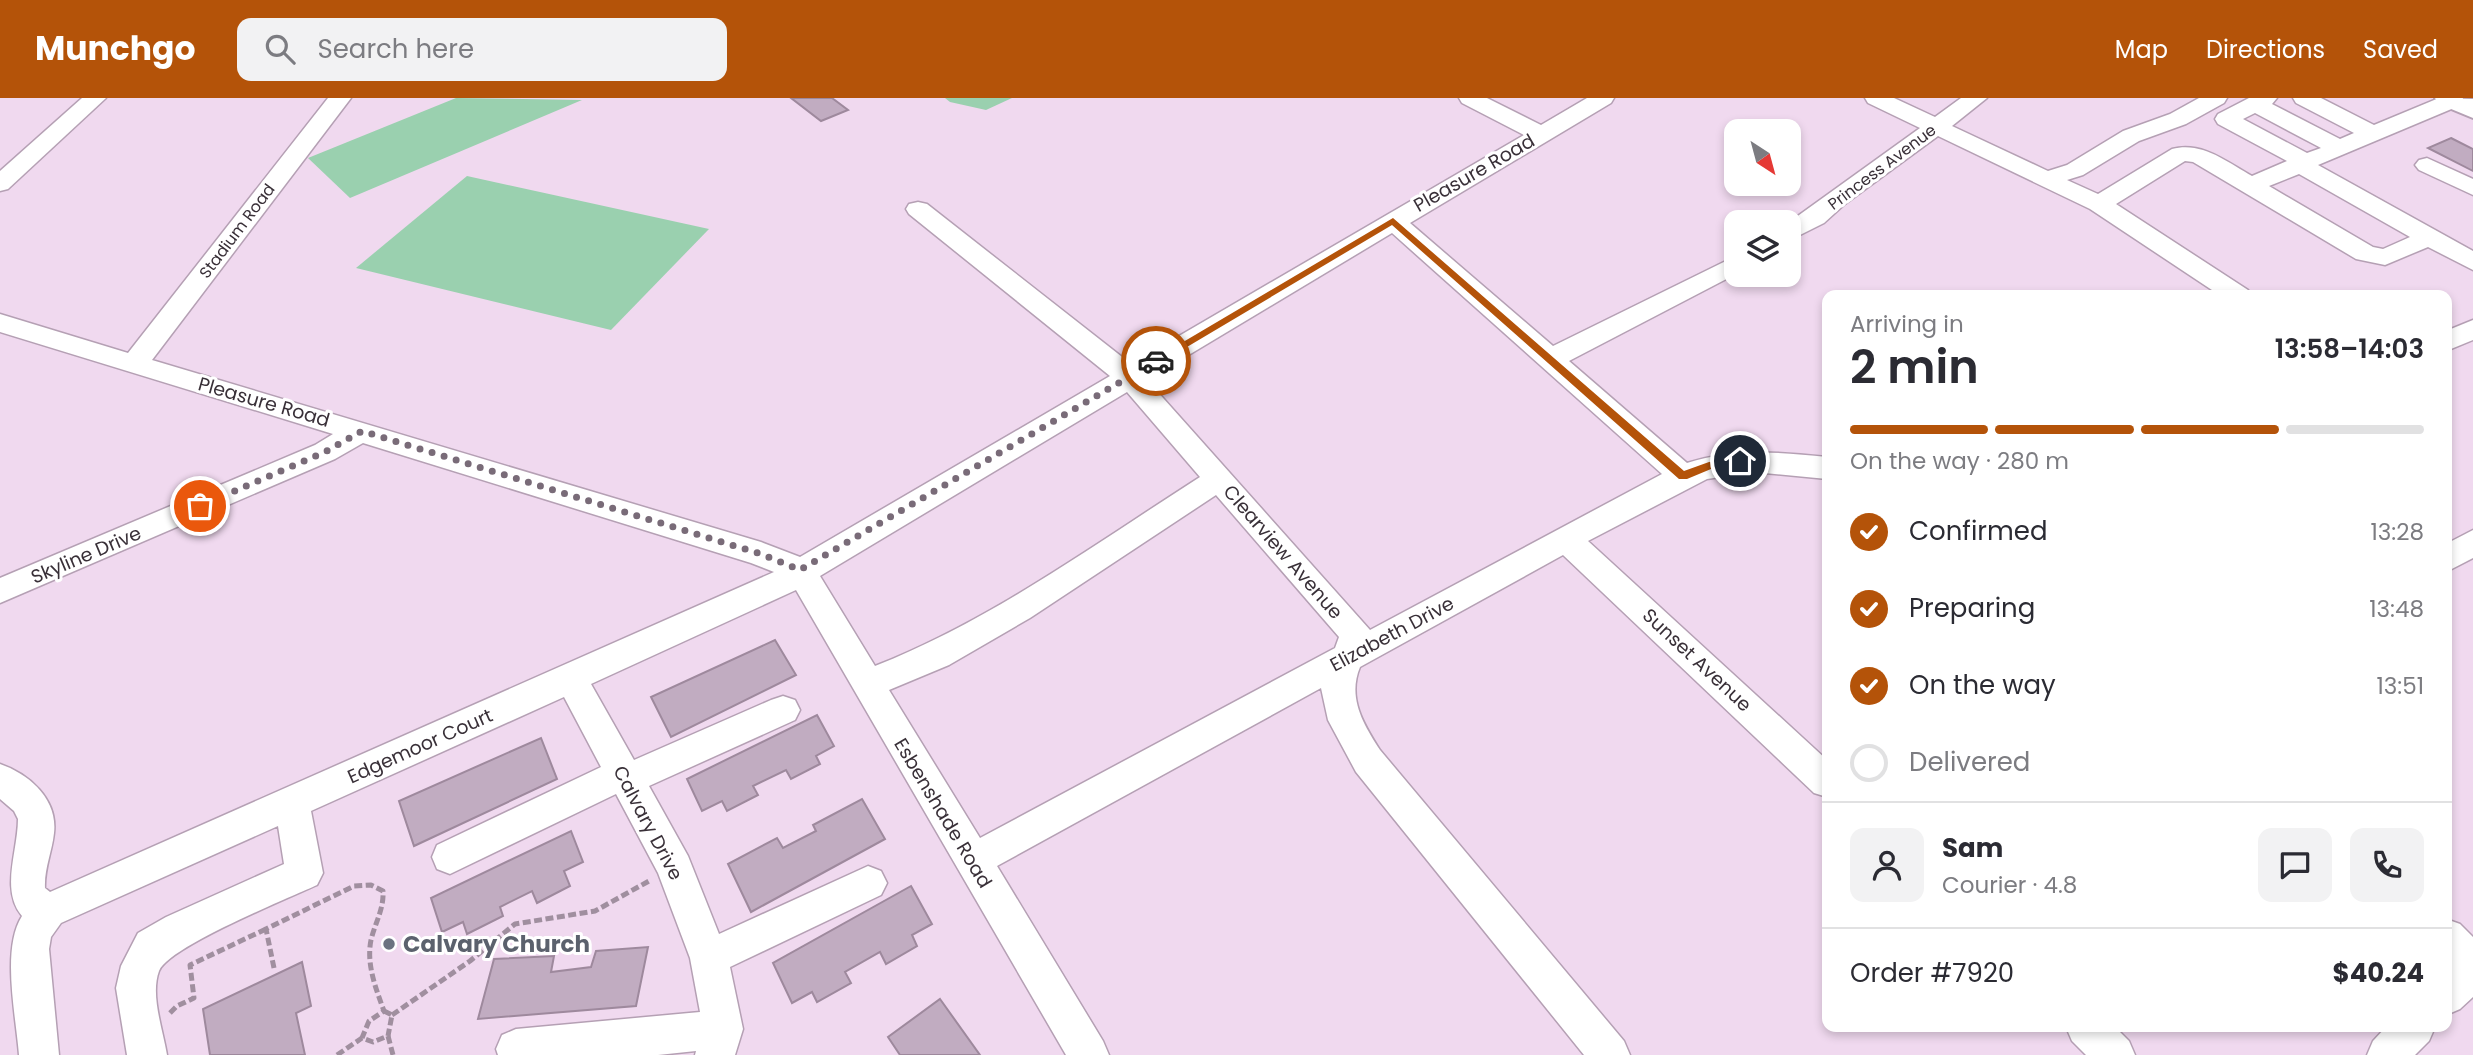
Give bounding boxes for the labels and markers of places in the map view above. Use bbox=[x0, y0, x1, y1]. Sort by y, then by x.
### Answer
pin bbox=[1710, 431, 1770, 491]
pin bbox=[170, 476, 230, 536]
place label: Calvary Church bbox=[403, 928, 590, 960]
marker: Calvary Church bbox=[381, 936, 397, 952]

